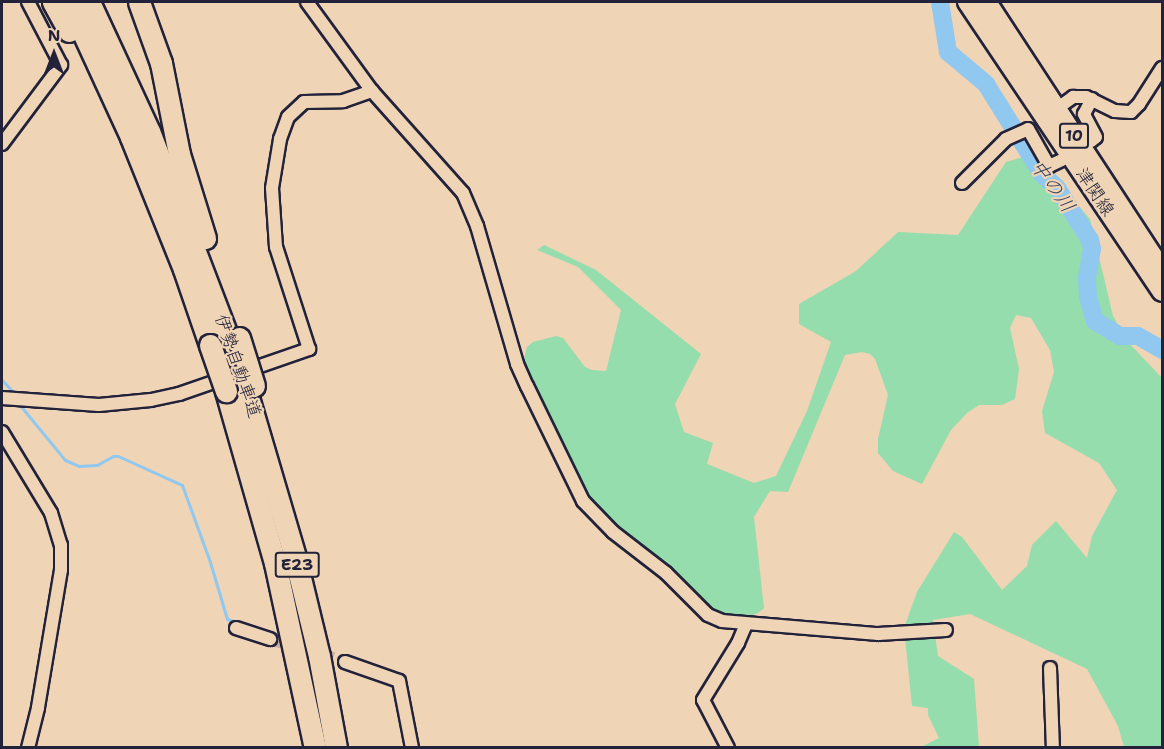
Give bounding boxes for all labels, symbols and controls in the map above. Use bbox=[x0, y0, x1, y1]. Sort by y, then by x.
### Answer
north arrow bbox=[24, 24, 84, 84]
text: N bbox=[48, 25, 60, 46]
road number: 10 bbox=[1058, 123, 1090, 149]
water label: 中の川 bbox=[1026, 155, 1080, 217]
street label: 津関線 bbox=[1071, 164, 1119, 220]
street label: 伊勢自動車道 bbox=[210, 311, 266, 421]
road number: E23 bbox=[274, 552, 320, 578]

